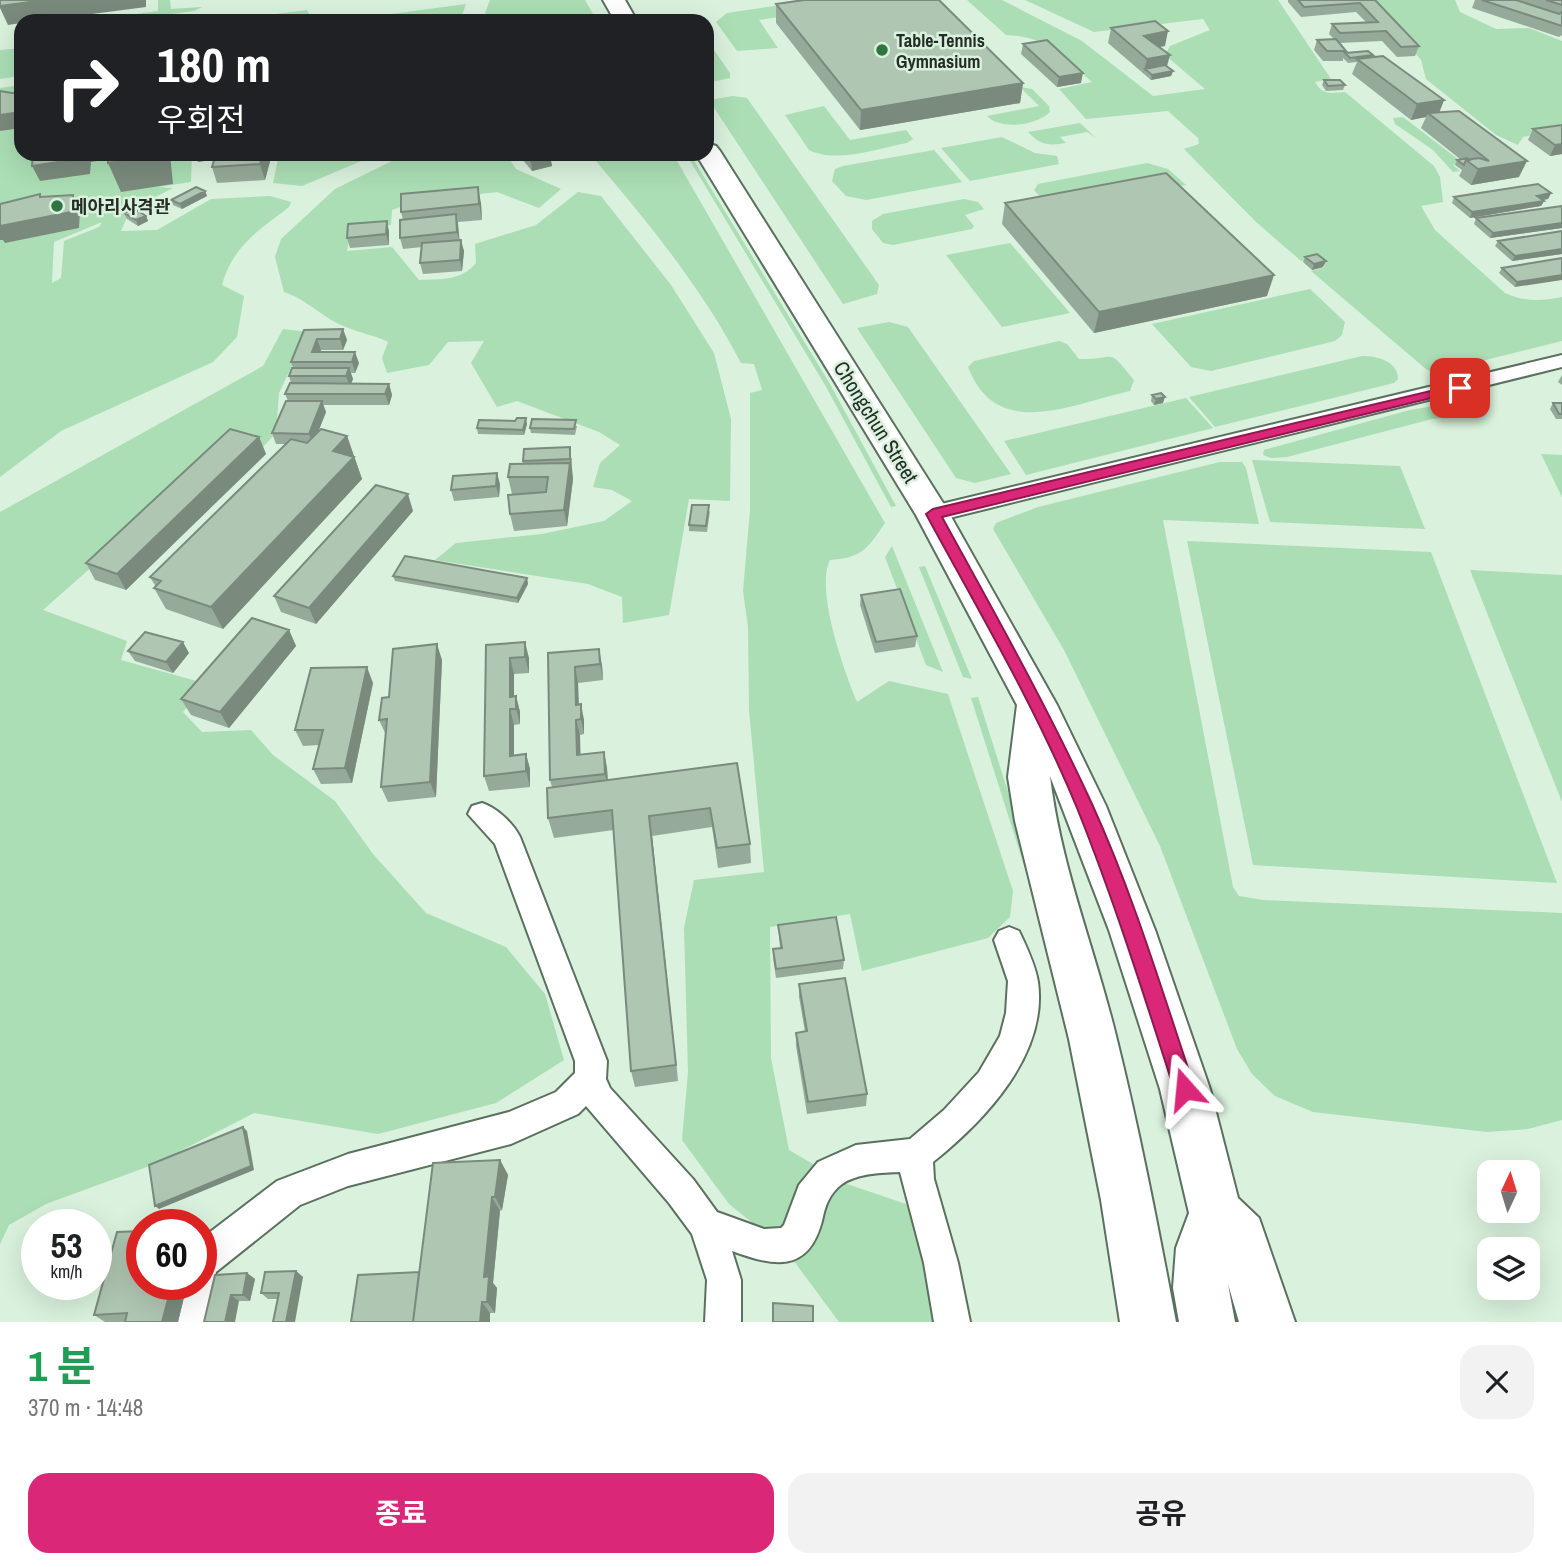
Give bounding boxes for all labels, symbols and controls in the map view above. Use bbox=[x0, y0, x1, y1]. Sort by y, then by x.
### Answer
place label: Table-Tennis Gymnasium bbox=[896, 28, 985, 74]
text: 180 m bbox=[157, 31, 271, 97]
icon: right bbox=[42, 42, 133, 133]
marker: Table-Tennis Gymnasium bbox=[874, 42, 890, 58]
text: 우회전 bbox=[157, 98, 245, 141]
place label: 메아리사격관 bbox=[71, 194, 171, 219]
marker: 메아리사격관 bbox=[49, 198, 65, 214]
street label: Chongchun Street bbox=[827, 355, 925, 489]
pin bbox=[1430, 358, 1490, 418]
icon: arrive bbox=[1441, 369, 1479, 407]
position arrow bbox=[1148, 1052, 1222, 1126]
north arrow bbox=[1477, 1160, 1540, 1223]
map controls bbox=[1477, 1160, 1540, 1300]
speed limit sign: 60 bbox=[126, 1209, 217, 1300]
text: 53 bbox=[51, 1222, 82, 1269]
button: layers bbox=[1477, 1237, 1540, 1300]
text: km/h bbox=[51, 1259, 83, 1284]
text: 1 분 bbox=[28, 1338, 95, 1394]
button: close bbox=[1460, 1345, 1534, 1419]
text: 370 m · 14:48 bbox=[28, 1392, 143, 1423]
button: 종료 bbox=[28, 1473, 774, 1553]
button: 공유 bbox=[788, 1473, 1534, 1553]

